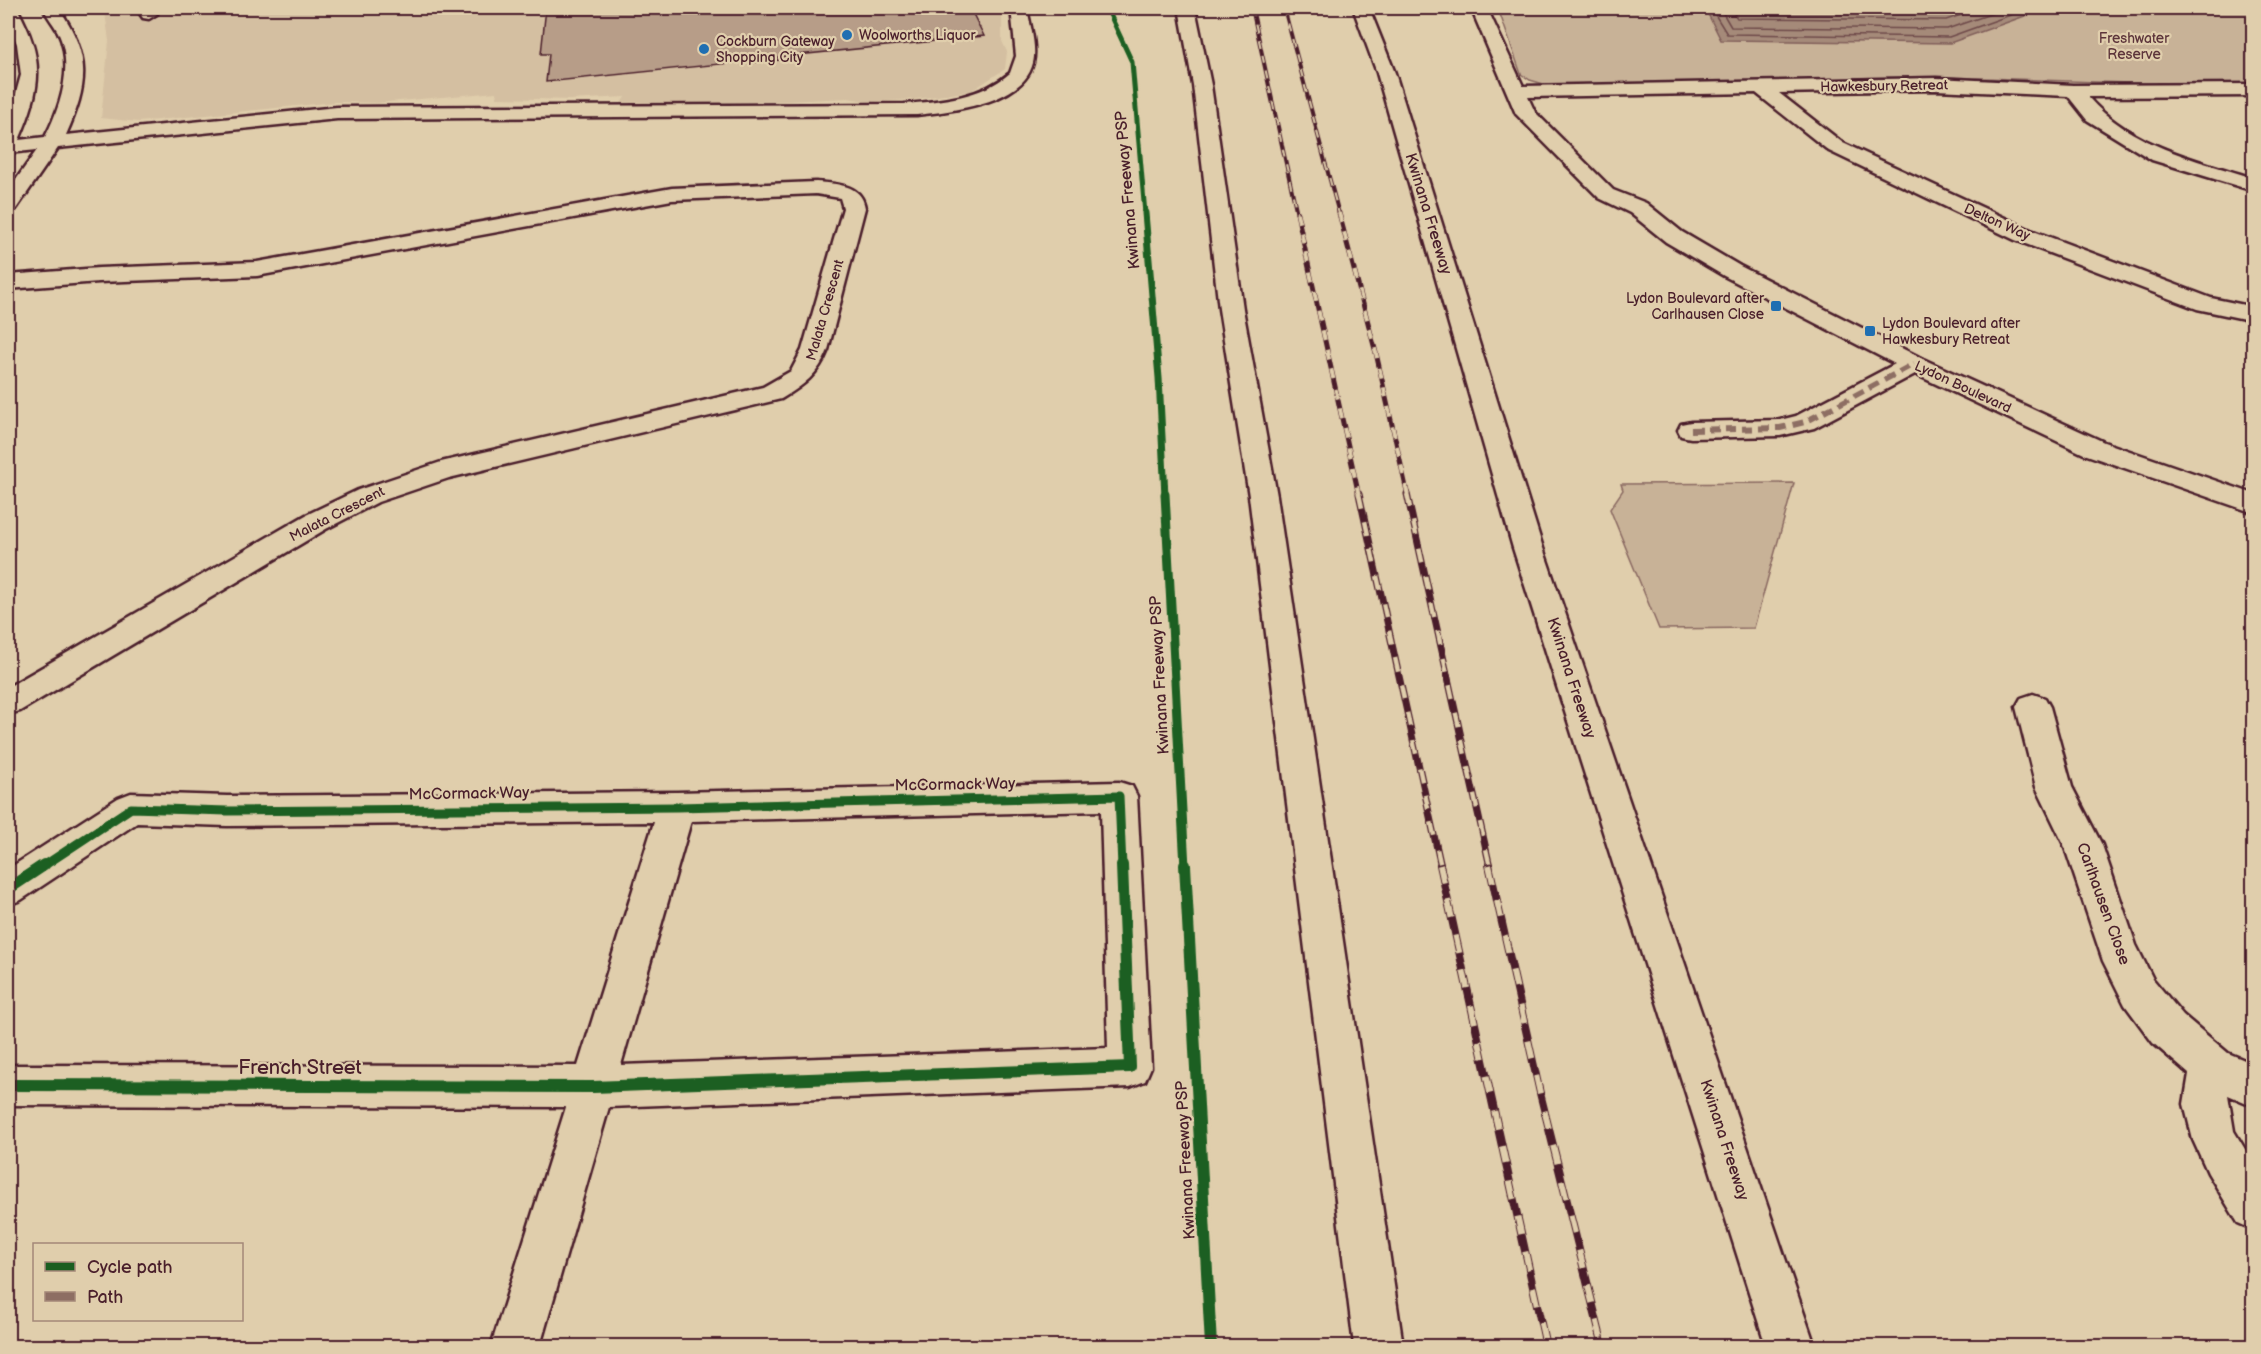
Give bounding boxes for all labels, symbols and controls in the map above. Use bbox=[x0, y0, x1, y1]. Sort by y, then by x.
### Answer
place label: Woolworths Liquor bbox=[859, 27, 976, 44]
marker: Woolworths Liquor bbox=[840, 28, 854, 42]
park label: Freshwater Reserve bbox=[2099, 30, 2170, 63]
place label: Cockburn Gateway Shopping City bbox=[716, 33, 835, 66]
marker: Cockburn Gateway Shopping City bbox=[697, 42, 711, 56]
street label: Hawkesbury Retreat bbox=[1820, 76, 1949, 96]
street label: Kwinana Freeway PSP bbox=[1112, 110, 1144, 270]
street label: Kwinana Freeway bbox=[1401, 151, 1456, 278]
street label: Delton Way bbox=[1961, 200, 2033, 244]
street label: Malata Crescent bbox=[802, 257, 848, 363]
place label: Lydon Boulevard after Carlhausen Close bbox=[1626, 290, 1765, 323]
marker: Lydon Boulevard after Carlhausen Close bbox=[1769, 299, 1783, 313]
place label: Lydon Boulevard after Hawkesbury Retreat bbox=[1882, 315, 2021, 348]
marker: Lydon Boulevard after Hawkesbury Retreat bbox=[1863, 324, 1877, 338]
street label: Lydon Boulevard bbox=[1912, 357, 2014, 417]
street label: Malata Crescent bbox=[287, 482, 388, 545]
street label: Kwinana Freeway PSP bbox=[1146, 595, 1174, 755]
street label: Kwinana Freeway bbox=[1543, 615, 1600, 742]
street label: McCormack Way bbox=[894, 774, 1016, 796]
street label: McCormack Way bbox=[408, 783, 530, 805]
street label: Carlhausen Close bbox=[2072, 840, 2134, 968]
street label: French Street bbox=[238, 1056, 362, 1080]
street label: Kwinana Freeway bbox=[1696, 1077, 1753, 1204]
street label: Kwinana Freeway PSP bbox=[1172, 1080, 1200, 1240]
legend bbox=[33, 1243, 243, 1321]
text: Cycle path bbox=[87, 1257, 173, 1278]
text: Path bbox=[87, 1287, 123, 1308]

